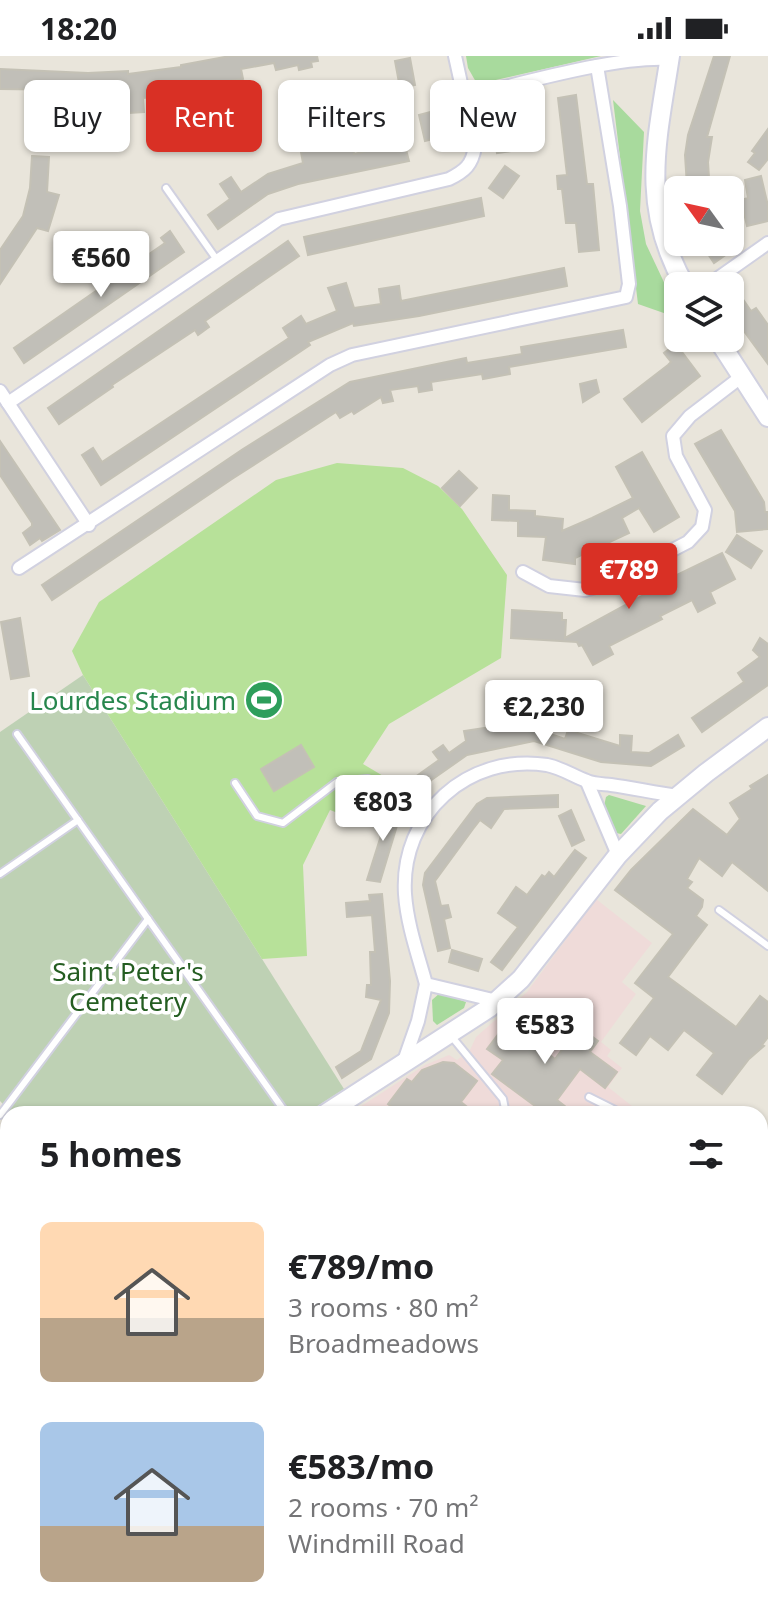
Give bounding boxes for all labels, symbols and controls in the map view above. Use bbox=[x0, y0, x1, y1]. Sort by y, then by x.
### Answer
text: 18:20 bbox=[40, 8, 117, 49]
chip: Buy bbox=[24, 80, 130, 152]
chip: Rent bbox=[146, 80, 262, 152]
chip: Filters bbox=[278, 80, 414, 152]
chip: New bbox=[430, 80, 545, 152]
north arrow bbox=[664, 176, 744, 256]
map controls bbox=[664, 176, 744, 352]
pin: €560 bbox=[54, 231, 148, 299]
text: €560 bbox=[71, 239, 131, 275]
button: layers bbox=[664, 272, 744, 352]
pin: €789 bbox=[582, 543, 676, 611]
text: €789 bbox=[599, 551, 659, 587]
sports icon: Lourdes Stadium bbox=[243, 679, 285, 721]
pin: €2,230 bbox=[479, 680, 609, 748]
place label: Lourdes Stadium bbox=[29, 682, 236, 718]
text: €2,230 bbox=[503, 688, 585, 724]
pin: €803 bbox=[336, 775, 430, 843]
text: €803 bbox=[353, 783, 413, 819]
park label: Saint Peter's Cemetery bbox=[52, 953, 204, 1019]
pin: €583 bbox=[498, 998, 592, 1066]
text: €583 bbox=[515, 1006, 575, 1042]
text: 5 homes bbox=[40, 1131, 182, 1177]
icon: filters bbox=[684, 1132, 728, 1176]
text: €789/mo bbox=[288, 1243, 434, 1289]
icon: home bbox=[104, 1254, 200, 1350]
text: 3 rooms · 80 m² bbox=[288, 1289, 478, 1325]
text: Broadmeadows bbox=[288, 1325, 479, 1361]
text: €583/mo bbox=[288, 1443, 434, 1489]
icon: home bbox=[104, 1454, 200, 1550]
text: 2 rooms · 70 m² bbox=[288, 1489, 478, 1525]
text: Windmill Road bbox=[288, 1525, 465, 1561]

